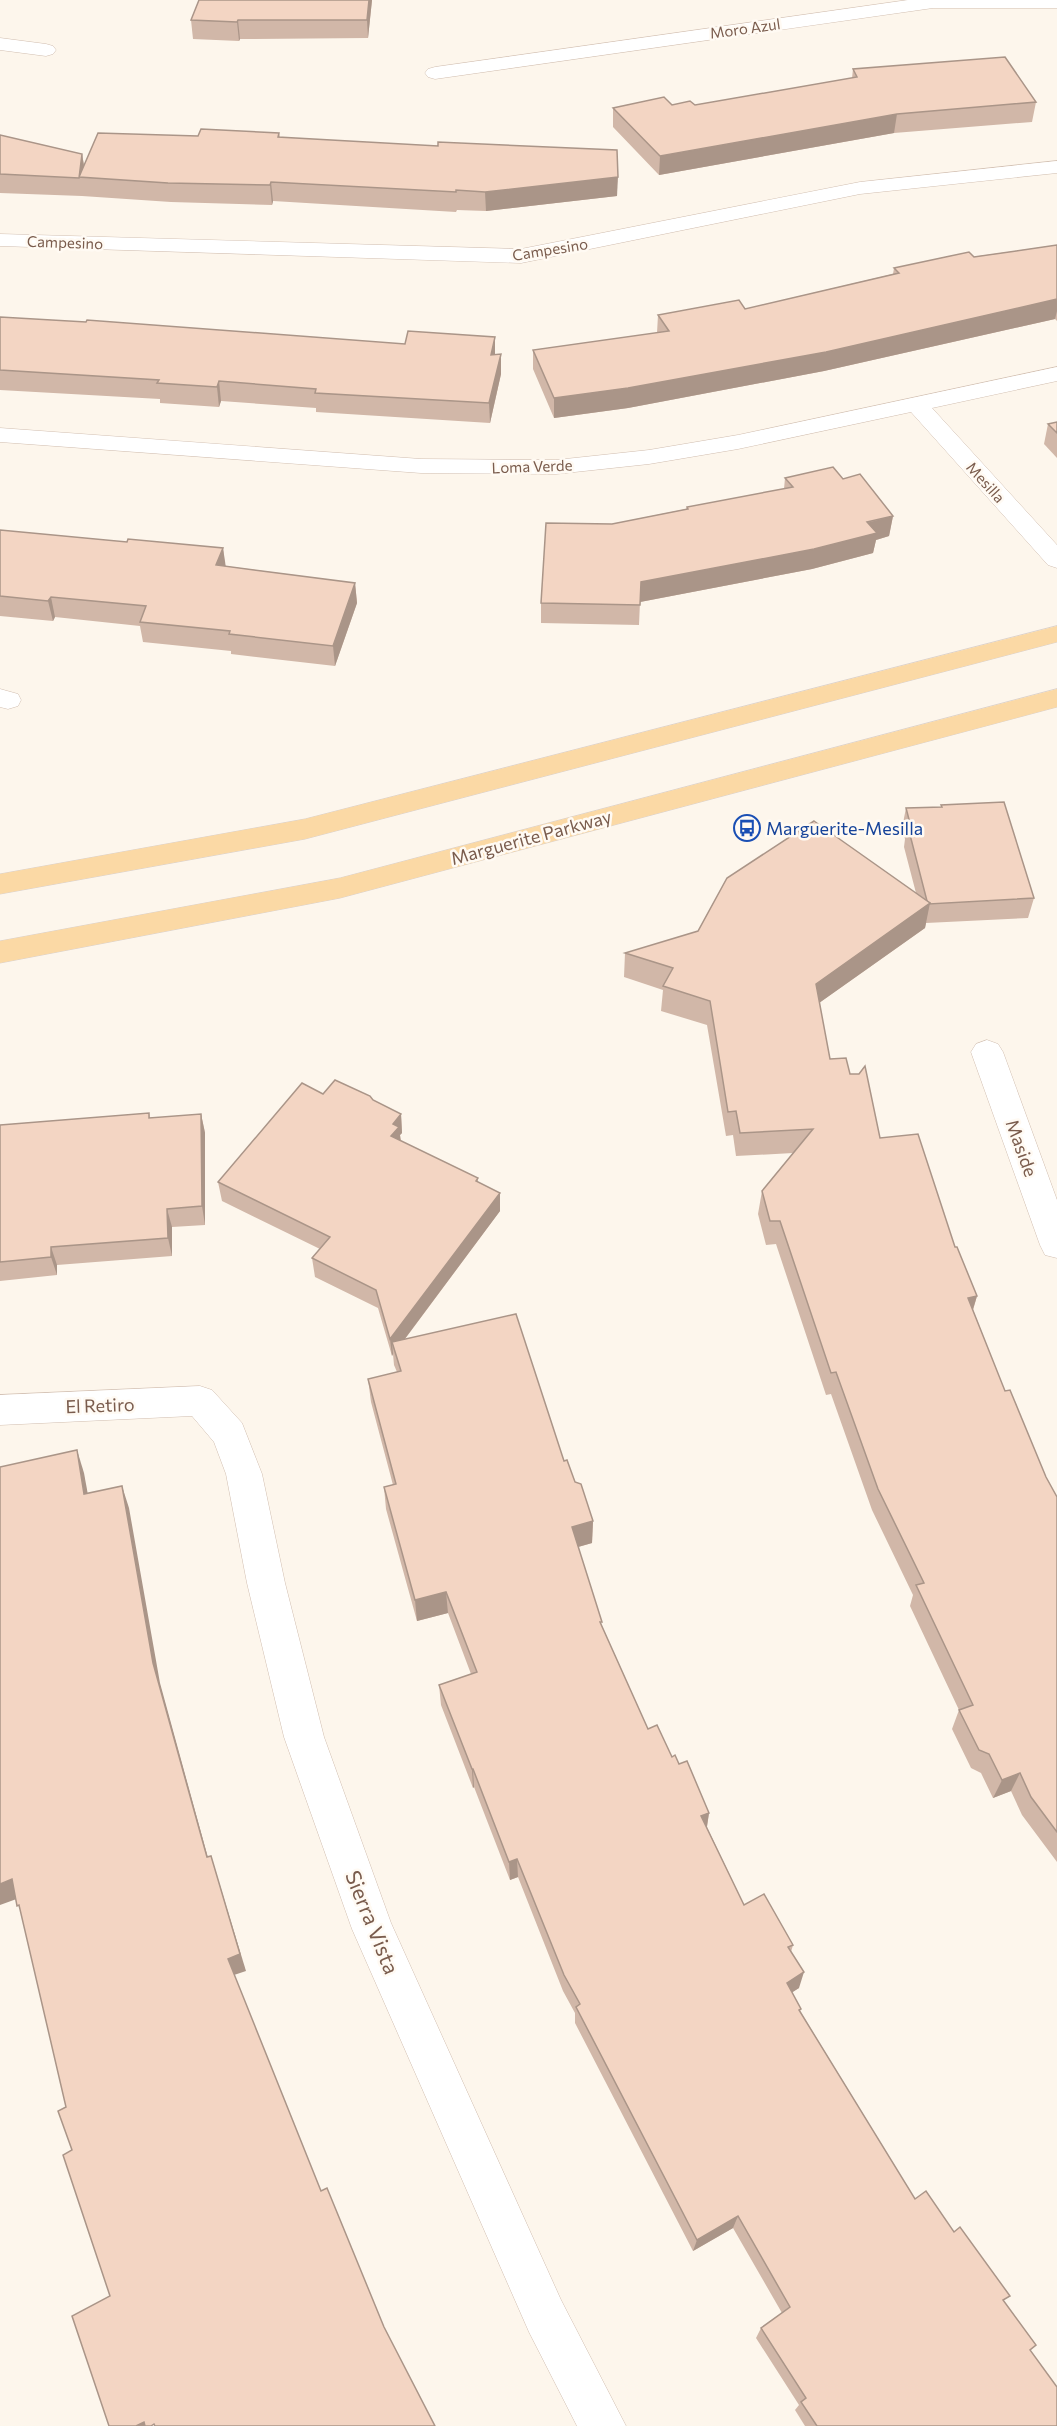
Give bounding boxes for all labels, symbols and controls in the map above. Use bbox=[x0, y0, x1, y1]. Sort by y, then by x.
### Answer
street label: Moro Azul bbox=[709, 14, 781, 42]
street label: Campesino bbox=[27, 232, 103, 252]
street label: Campesino bbox=[511, 234, 589, 264]
street label: Loma Verde bbox=[491, 456, 573, 476]
street label: Mesilla bbox=[963, 458, 1009, 506]
street label: Marguerite Parkway bbox=[448, 805, 614, 869]
bus stop icon: Marguerite-Mesilla bbox=[732, 813, 762, 843]
place label: Marguerite-Mesilla bbox=[766, 817, 923, 839]
street label: Maside bbox=[1002, 1116, 1042, 1180]
street label: El Retiro bbox=[65, 1393, 135, 1417]
street label: Sierra Vista bbox=[341, 1867, 405, 1977]

